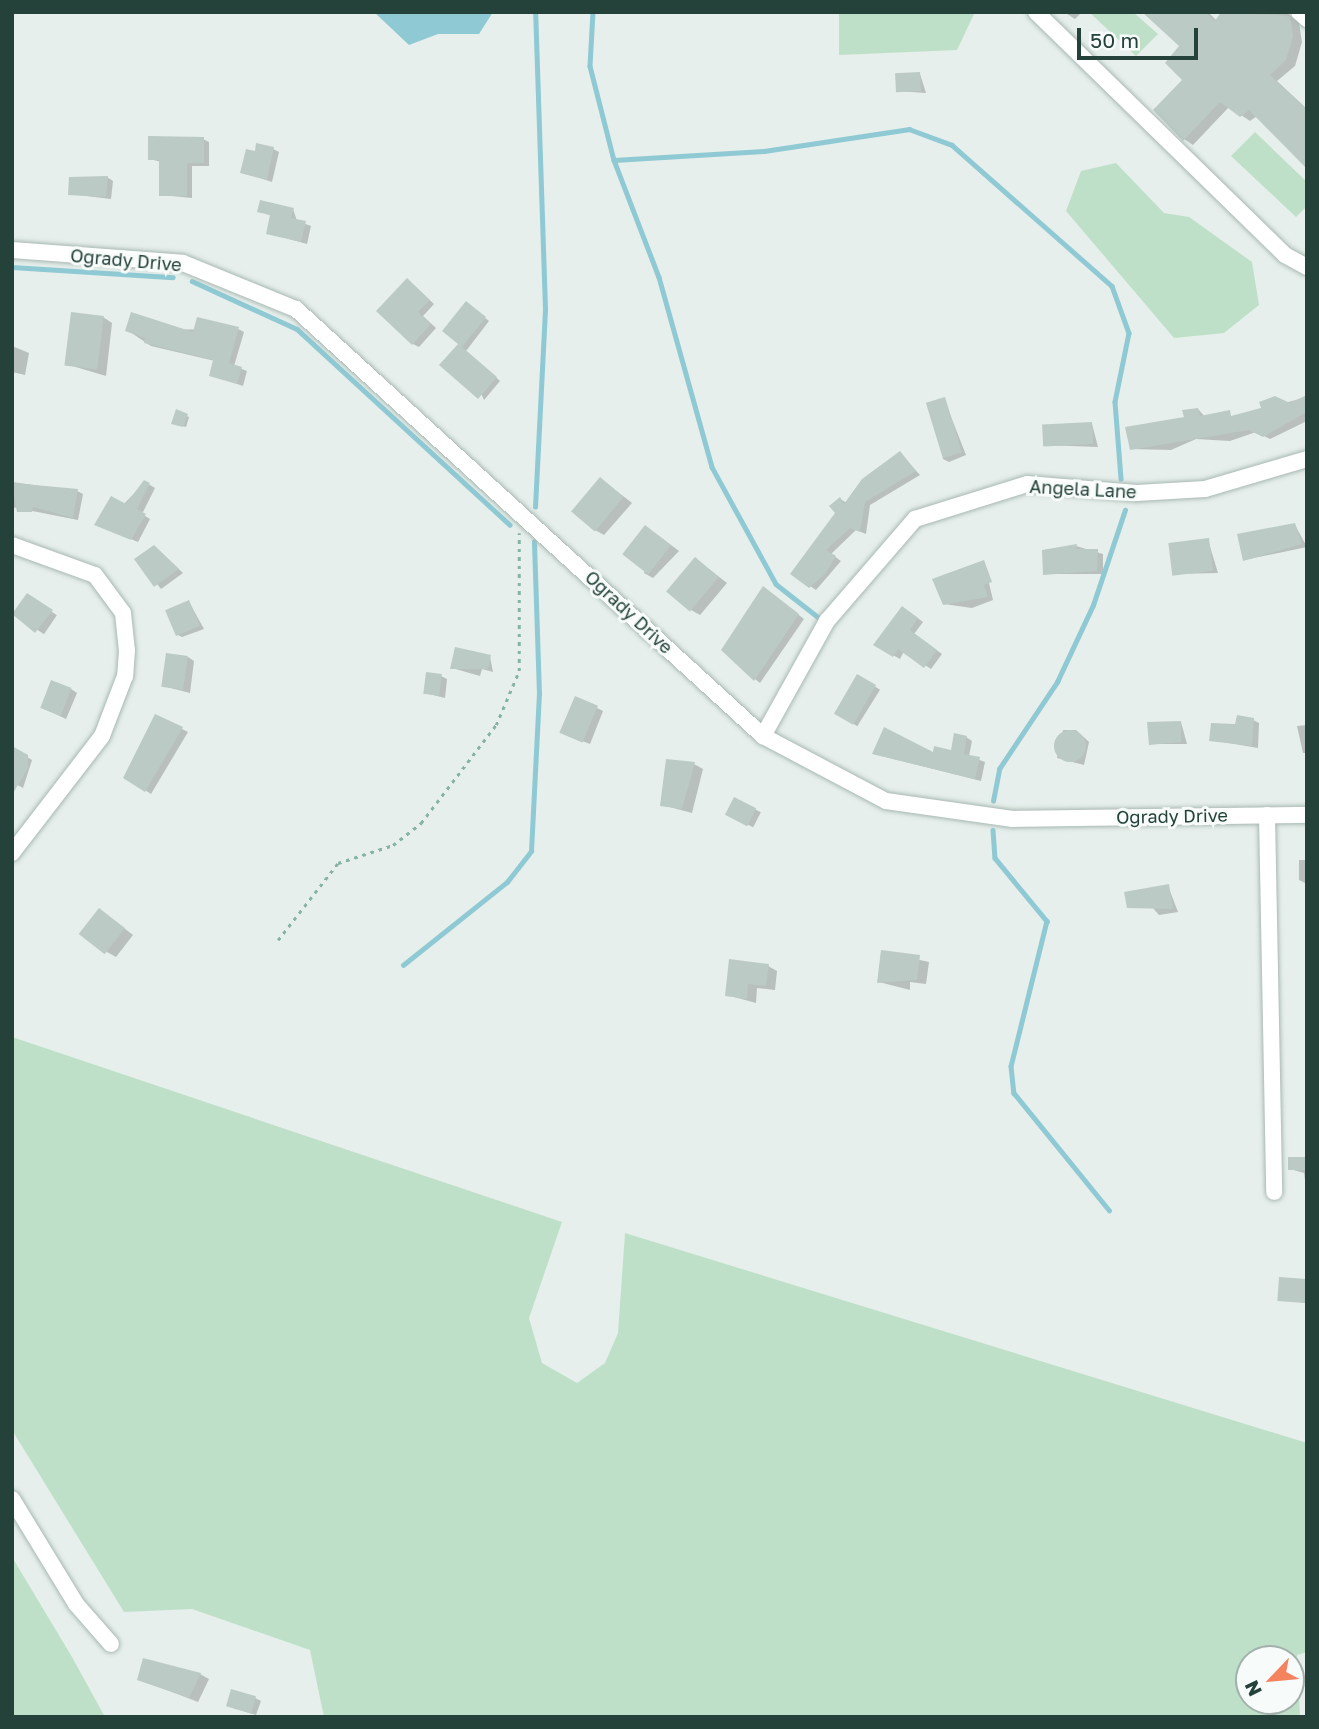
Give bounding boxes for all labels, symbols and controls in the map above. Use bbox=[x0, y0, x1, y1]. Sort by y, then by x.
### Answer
scale bar bbox=[1081, 14, 1202, 58]
text: 50 m bbox=[1090, 27, 1139, 53]
street label: Ogrady Drive bbox=[69, 244, 183, 276]
street label: Angela Lane bbox=[1029, 475, 1137, 503]
street label: Ogrady Drive bbox=[581, 566, 677, 658]
street label: Ogrady Drive bbox=[1116, 804, 1228, 828]
north arrow bbox=[1235, 1645, 1305, 1715]
text: N bbox=[1239, 1677, 1266, 1700]

